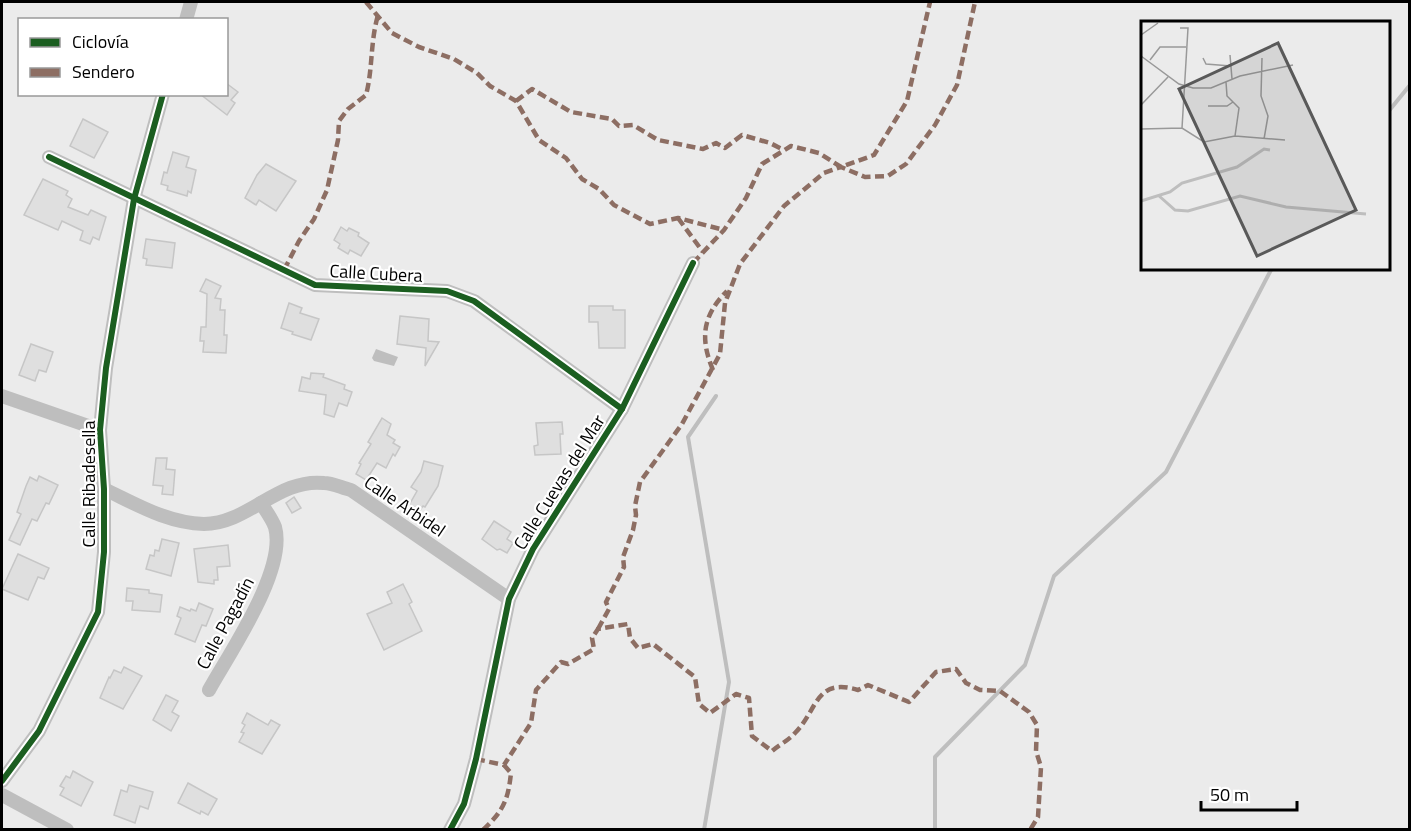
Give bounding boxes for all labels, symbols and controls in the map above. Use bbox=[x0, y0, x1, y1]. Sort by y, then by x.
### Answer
legend bbox=[18, 18, 228, 96]
inset map bbox=[1141, 21, 1390, 270]
text: Ciclovía bbox=[72, 28, 129, 55]
text: Sendero bbox=[72, 58, 135, 85]
street label: Calle Cubera bbox=[329, 257, 423, 289]
street label: Calle Cuevas del Mar bbox=[506, 409, 612, 555]
street label: Calle Ribadesella bbox=[75, 420, 102, 548]
street label: Calle Arbidel bbox=[359, 469, 451, 543]
street label: Calle Pagadín bbox=[189, 572, 261, 674]
scale bar bbox=[1201, 774, 1297, 812]
text: 50 m bbox=[1210, 781, 1249, 808]

